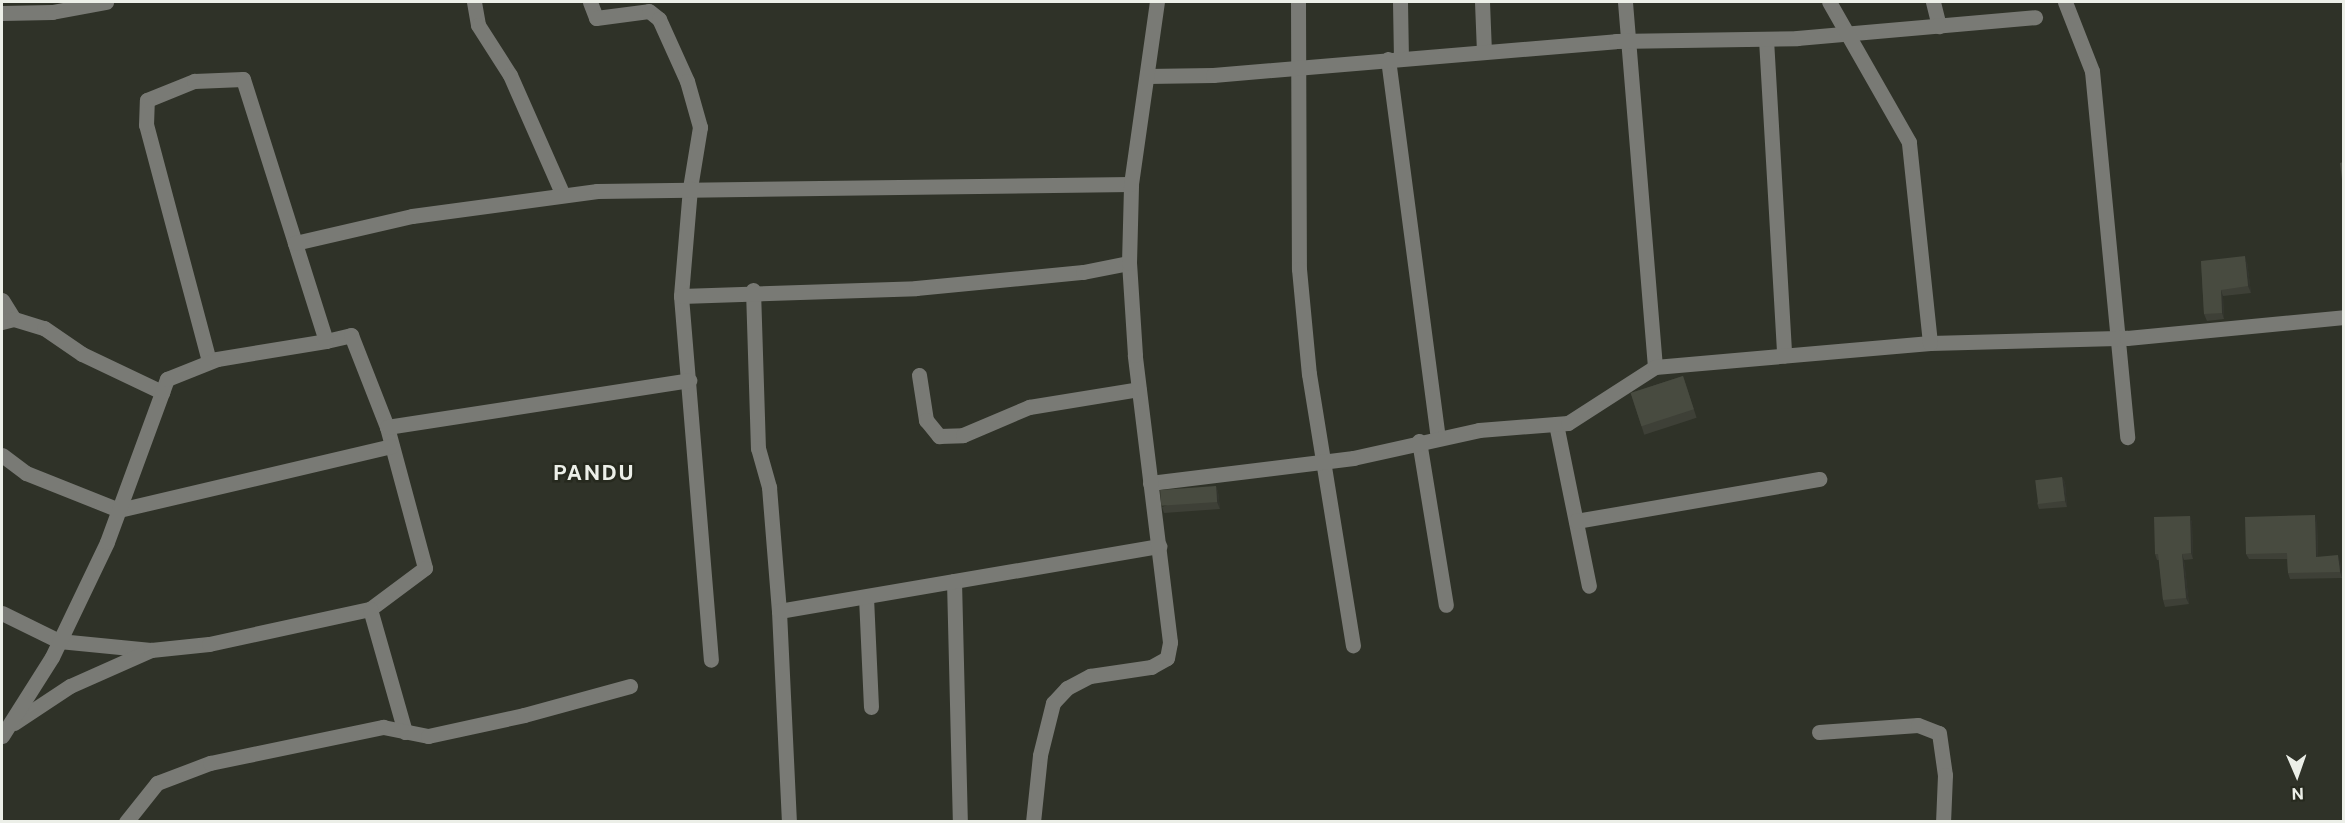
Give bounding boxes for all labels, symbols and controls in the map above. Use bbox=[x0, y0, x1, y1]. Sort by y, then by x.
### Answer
district label: PANDU bbox=[553, 460, 635, 486]
north arrow bbox=[2267, 745, 2327, 805]
text: N bbox=[2291, 784, 2304, 803]

